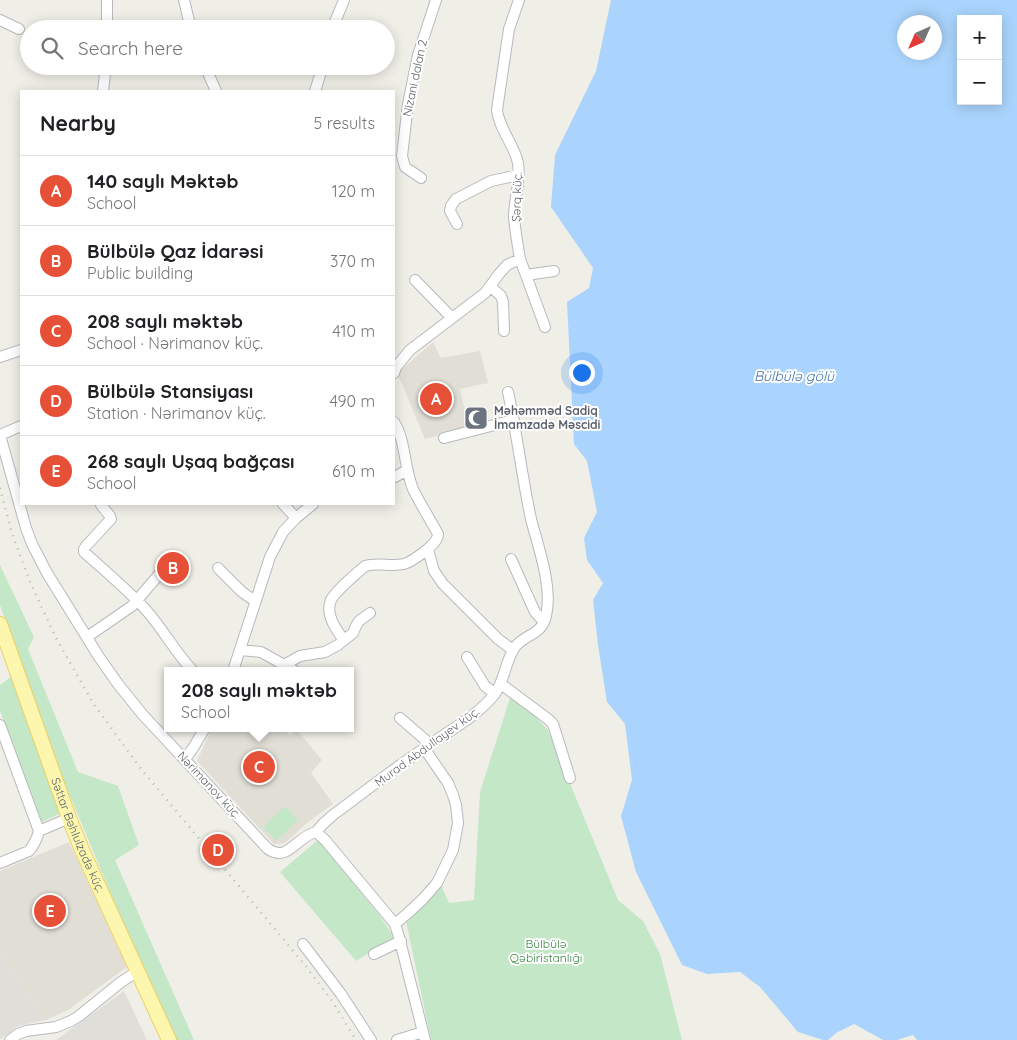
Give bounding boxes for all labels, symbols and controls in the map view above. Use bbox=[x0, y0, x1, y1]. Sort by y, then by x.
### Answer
north arrow bbox=[897, 15, 942, 60]
map controls bbox=[957, 15, 1002, 105]
button: + bbox=[957, 15, 1002, 60]
search box bbox=[20, 20, 395, 75]
icon: search bbox=[38, 34, 66, 62]
text: Search here bbox=[78, 36, 183, 60]
street label: Nizani dalan 2 bbox=[399, 38, 430, 118]
button: − bbox=[957, 60, 1002, 105]
text: Nearby bbox=[40, 110, 116, 136]
text: 5 results bbox=[314, 113, 375, 133]
text: 140 saylı Məktəb bbox=[87, 169, 238, 193]
street label: Şərq küç. bbox=[508, 172, 525, 222]
text: A bbox=[51, 181, 61, 201]
text: 120 m bbox=[332, 181, 375, 201]
text: School bbox=[87, 193, 136, 213]
text: Bülbülə Qaz İdarəsi bbox=[87, 239, 263, 263]
text: B bbox=[51, 251, 61, 271]
text: 370 m bbox=[330, 251, 375, 271]
text: Public building bbox=[87, 263, 193, 283]
text: 208 saylı məktəb bbox=[87, 309, 243, 333]
text: C bbox=[51, 321, 61, 341]
text: 410 m bbox=[332, 321, 375, 341]
text: School · Nərimanov küç. bbox=[87, 333, 263, 353]
your location bbox=[569, 360, 595, 386]
water label: Bülbülə gölü bbox=[754, 367, 835, 385]
text: Bülbülə Stansiyası bbox=[87, 379, 253, 403]
pin: A bbox=[420, 380, 452, 418]
text: D bbox=[50, 391, 62, 411]
text: 490 m bbox=[329, 391, 375, 411]
text: Station · Nərimanov küç. bbox=[87, 403, 266, 423]
place label: Məhəmməd Sadiq İmamzadə Məscidi bbox=[494, 403, 601, 432]
mosque icon: Məhəmməd Sadiq İmamzadə Məscidi bbox=[463, 405, 489, 431]
text: 268 saylı Uşaq bağçası bbox=[87, 449, 295, 473]
text: E bbox=[51, 461, 61, 481]
text: 610 m bbox=[332, 461, 375, 481]
text: School bbox=[87, 473, 136, 493]
pin: B bbox=[157, 549, 189, 587]
popup bbox=[164, 667, 354, 732]
text: 208 saylı məktəb bbox=[181, 678, 337, 702]
text: School bbox=[181, 702, 230, 722]
street label: Murad Abdullayev küç. bbox=[371, 704, 482, 790]
street label: Nərimanov küç. bbox=[174, 748, 244, 821]
pin: C bbox=[243, 748, 275, 786]
street label: Səttar Bəhlulzadə küç. bbox=[48, 776, 108, 895]
pin: D bbox=[202, 831, 234, 869]
pin: E bbox=[34, 892, 66, 930]
park label: Bülbülə Qəbiristanlığı bbox=[510, 936, 582, 965]

